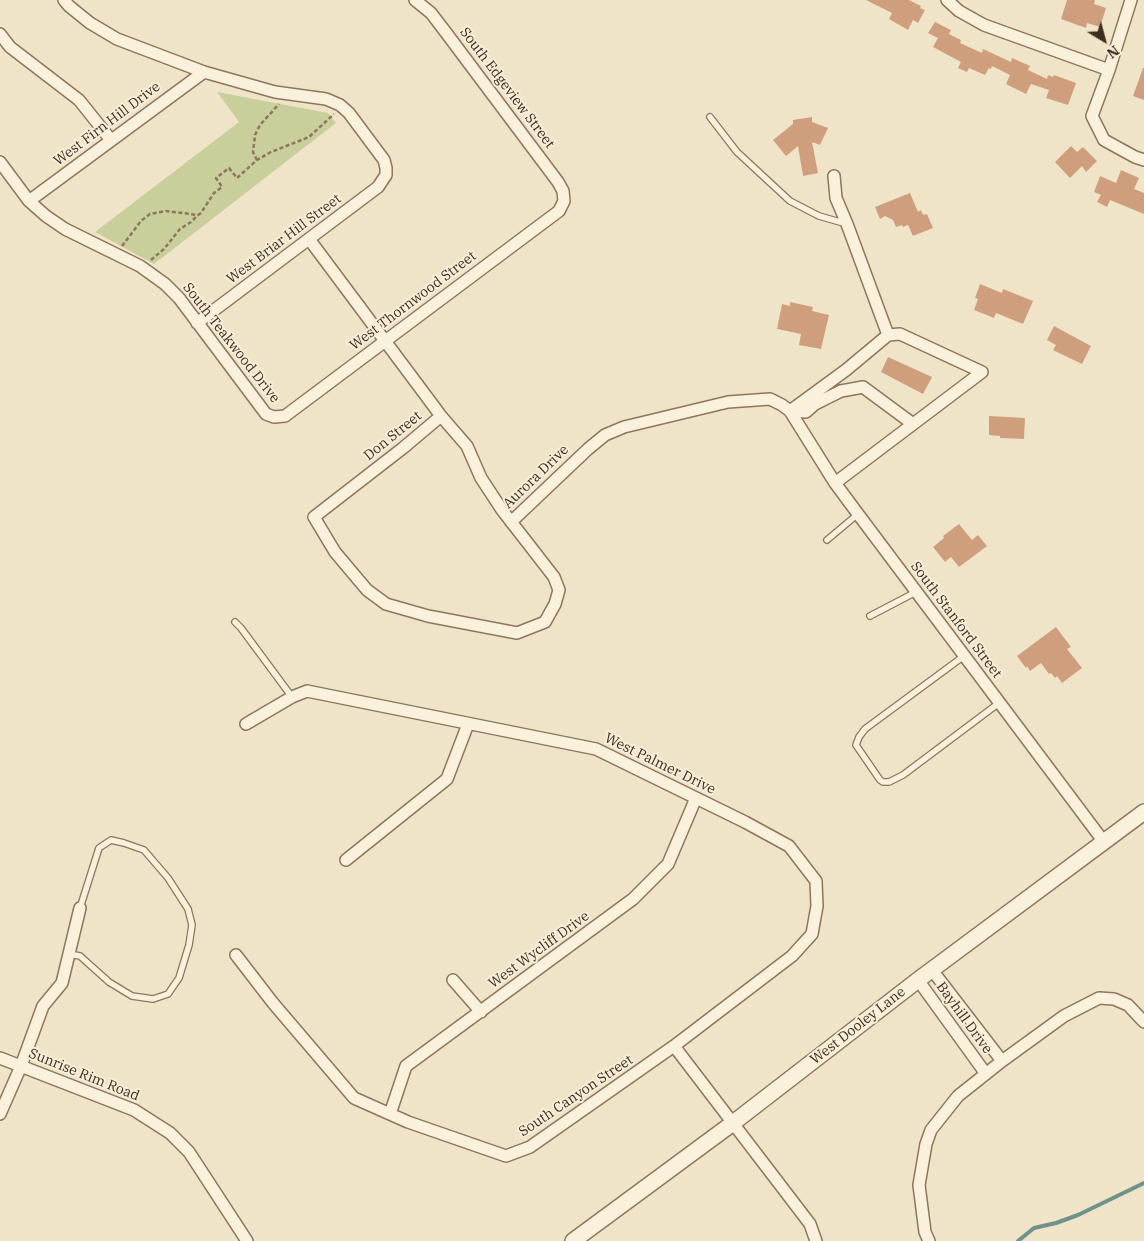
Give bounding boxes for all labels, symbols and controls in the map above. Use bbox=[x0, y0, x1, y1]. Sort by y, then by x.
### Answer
north arrow bbox=[1079, 15, 1129, 65]
street label: South Edgeview Street bbox=[456, 24, 558, 152]
text: N bbox=[1103, 41, 1123, 62]
street label: West Firn Hill Drive bbox=[50, 78, 164, 170]
street label: West Briar Hill Street bbox=[224, 191, 344, 287]
street label: West Thornwood Street bbox=[346, 248, 480, 354]
street label: South Teakwood Drive bbox=[179, 280, 283, 406]
street label: Don Street bbox=[361, 408, 425, 464]
street label: Aurora Drive bbox=[500, 442, 572, 512]
street label: South Stanford Street bbox=[907, 558, 1005, 682]
street label: West Palmer Drive bbox=[602, 730, 718, 798]
street label: West Wycliff Drive bbox=[485, 908, 593, 992]
street label: Bayhill Drive bbox=[932, 979, 996, 1057]
street label: West Dooley Lane bbox=[807, 984, 909, 1068]
street label: Sunrise Rim Road bbox=[26, 1045, 142, 1105]
street label: South Canyon Street bbox=[516, 1052, 636, 1140]

